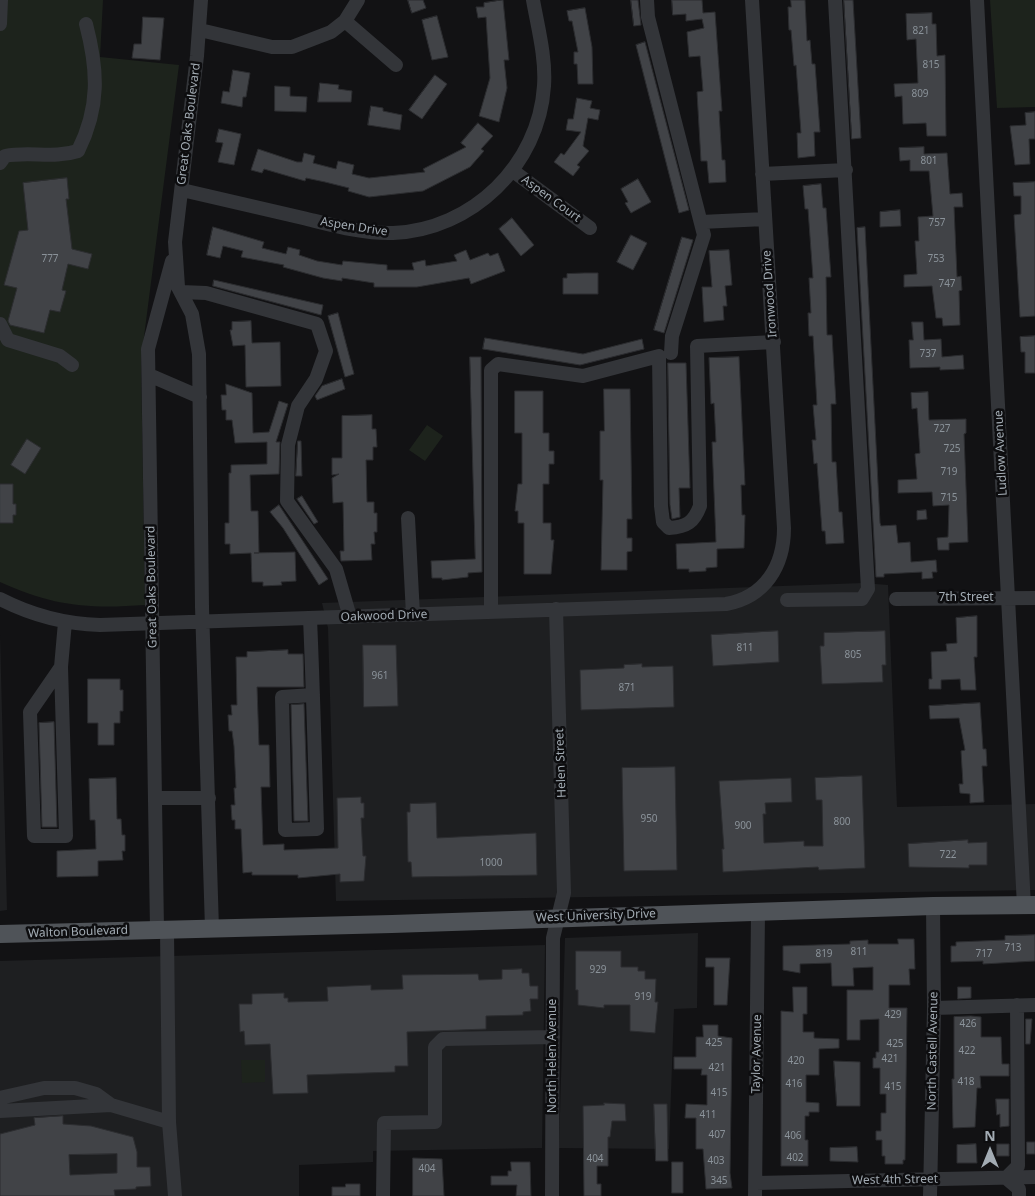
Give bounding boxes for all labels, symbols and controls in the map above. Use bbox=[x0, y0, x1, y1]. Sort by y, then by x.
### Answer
house number: 821 bbox=[912, 25, 930, 37]
house number: 815 bbox=[922, 59, 940, 71]
street label: Great Oaks Boulevard bbox=[174, 62, 204, 186]
house number: 809 bbox=[911, 88, 929, 100]
house number: 801 bbox=[920, 155, 938, 167]
street label: Aspen Court bbox=[519, 173, 583, 225]
street label: Aspen Drive bbox=[319, 215, 389, 239]
house number: 757 bbox=[928, 217, 946, 229]
street label: Ironwood Drive bbox=[760, 250, 780, 338]
house number: 777 bbox=[41, 253, 59, 265]
house number: 753 bbox=[927, 253, 945, 265]
house number: 747 bbox=[938, 278, 956, 290]
house number: 737 bbox=[919, 348, 937, 360]
street label: Ludlow Avenue bbox=[992, 410, 1010, 496]
house number: 727 bbox=[933, 423, 951, 435]
house number: 725 bbox=[943, 443, 961, 455]
house number: 719 bbox=[940, 466, 958, 478]
house number: 715 bbox=[940, 492, 958, 504]
street label: Great Oaks Boulevard bbox=[144, 525, 160, 649]
street label: 7th Street bbox=[938, 591, 994, 605]
street label: Oakwood Drive bbox=[340, 607, 428, 625]
house number: 811 bbox=[736, 642, 754, 654]
house number: 805 bbox=[844, 649, 862, 661]
house number: 961 bbox=[371, 670, 389, 682]
house number: 871 bbox=[618, 682, 636, 694]
street label: Helen Street bbox=[553, 728, 569, 798]
house number: 950 bbox=[640, 813, 658, 825]
house number: 800 bbox=[833, 816, 851, 828]
house number: 900 bbox=[734, 820, 752, 832]
house number: 722 bbox=[939, 849, 957, 861]
house number: 1000 bbox=[480, 857, 502, 869]
street label: West University Drive bbox=[536, 907, 656, 925]
street label: Walton Boulevard bbox=[28, 923, 128, 941]
house number: 713 bbox=[1004, 942, 1022, 954]
house number: 811 bbox=[850, 946, 868, 958]
house number: 819 bbox=[815, 948, 833, 960]
house number: 717 bbox=[975, 948, 993, 960]
house number: 929 bbox=[589, 964, 607, 976]
house number: 919 bbox=[634, 991, 652, 1003]
street label: North Castell Avenue bbox=[925, 991, 941, 1111]
street label: North Helen Avenue bbox=[546, 999, 560, 1113]
house number: 429 bbox=[884, 1009, 902, 1021]
street label: Taylor Avenue bbox=[749, 1014, 765, 1094]
house number: 426 bbox=[959, 1018, 977, 1030]
house number: 425 bbox=[705, 1037, 723, 1049]
house number: 425 bbox=[886, 1038, 904, 1050]
house number: 422 bbox=[958, 1045, 976, 1057]
house number: 421 bbox=[881, 1053, 899, 1065]
house number: 420 bbox=[787, 1055, 805, 1067]
house number: 421 bbox=[708, 1062, 726, 1074]
house number: 418 bbox=[957, 1076, 975, 1088]
house number: 416 bbox=[785, 1078, 803, 1090]
house number: 415 bbox=[884, 1081, 902, 1093]
house number: 415 bbox=[710, 1087, 728, 1099]
house number: 411 bbox=[699, 1109, 717, 1121]
north arrow bbox=[965, 1126, 1015, 1176]
text: N bbox=[984, 1126, 996, 1145]
house number: 407 bbox=[708, 1129, 726, 1141]
house number: 406 bbox=[784, 1130, 802, 1142]
house number: 402 bbox=[786, 1152, 804, 1164]
house number: 404 bbox=[586, 1153, 604, 1165]
house number: 403 bbox=[707, 1155, 725, 1167]
house number: 404 bbox=[418, 1163, 436, 1175]
street label: West 4th Street bbox=[852, 1172, 938, 1188]
house number: 345 bbox=[710, 1175, 728, 1187]

